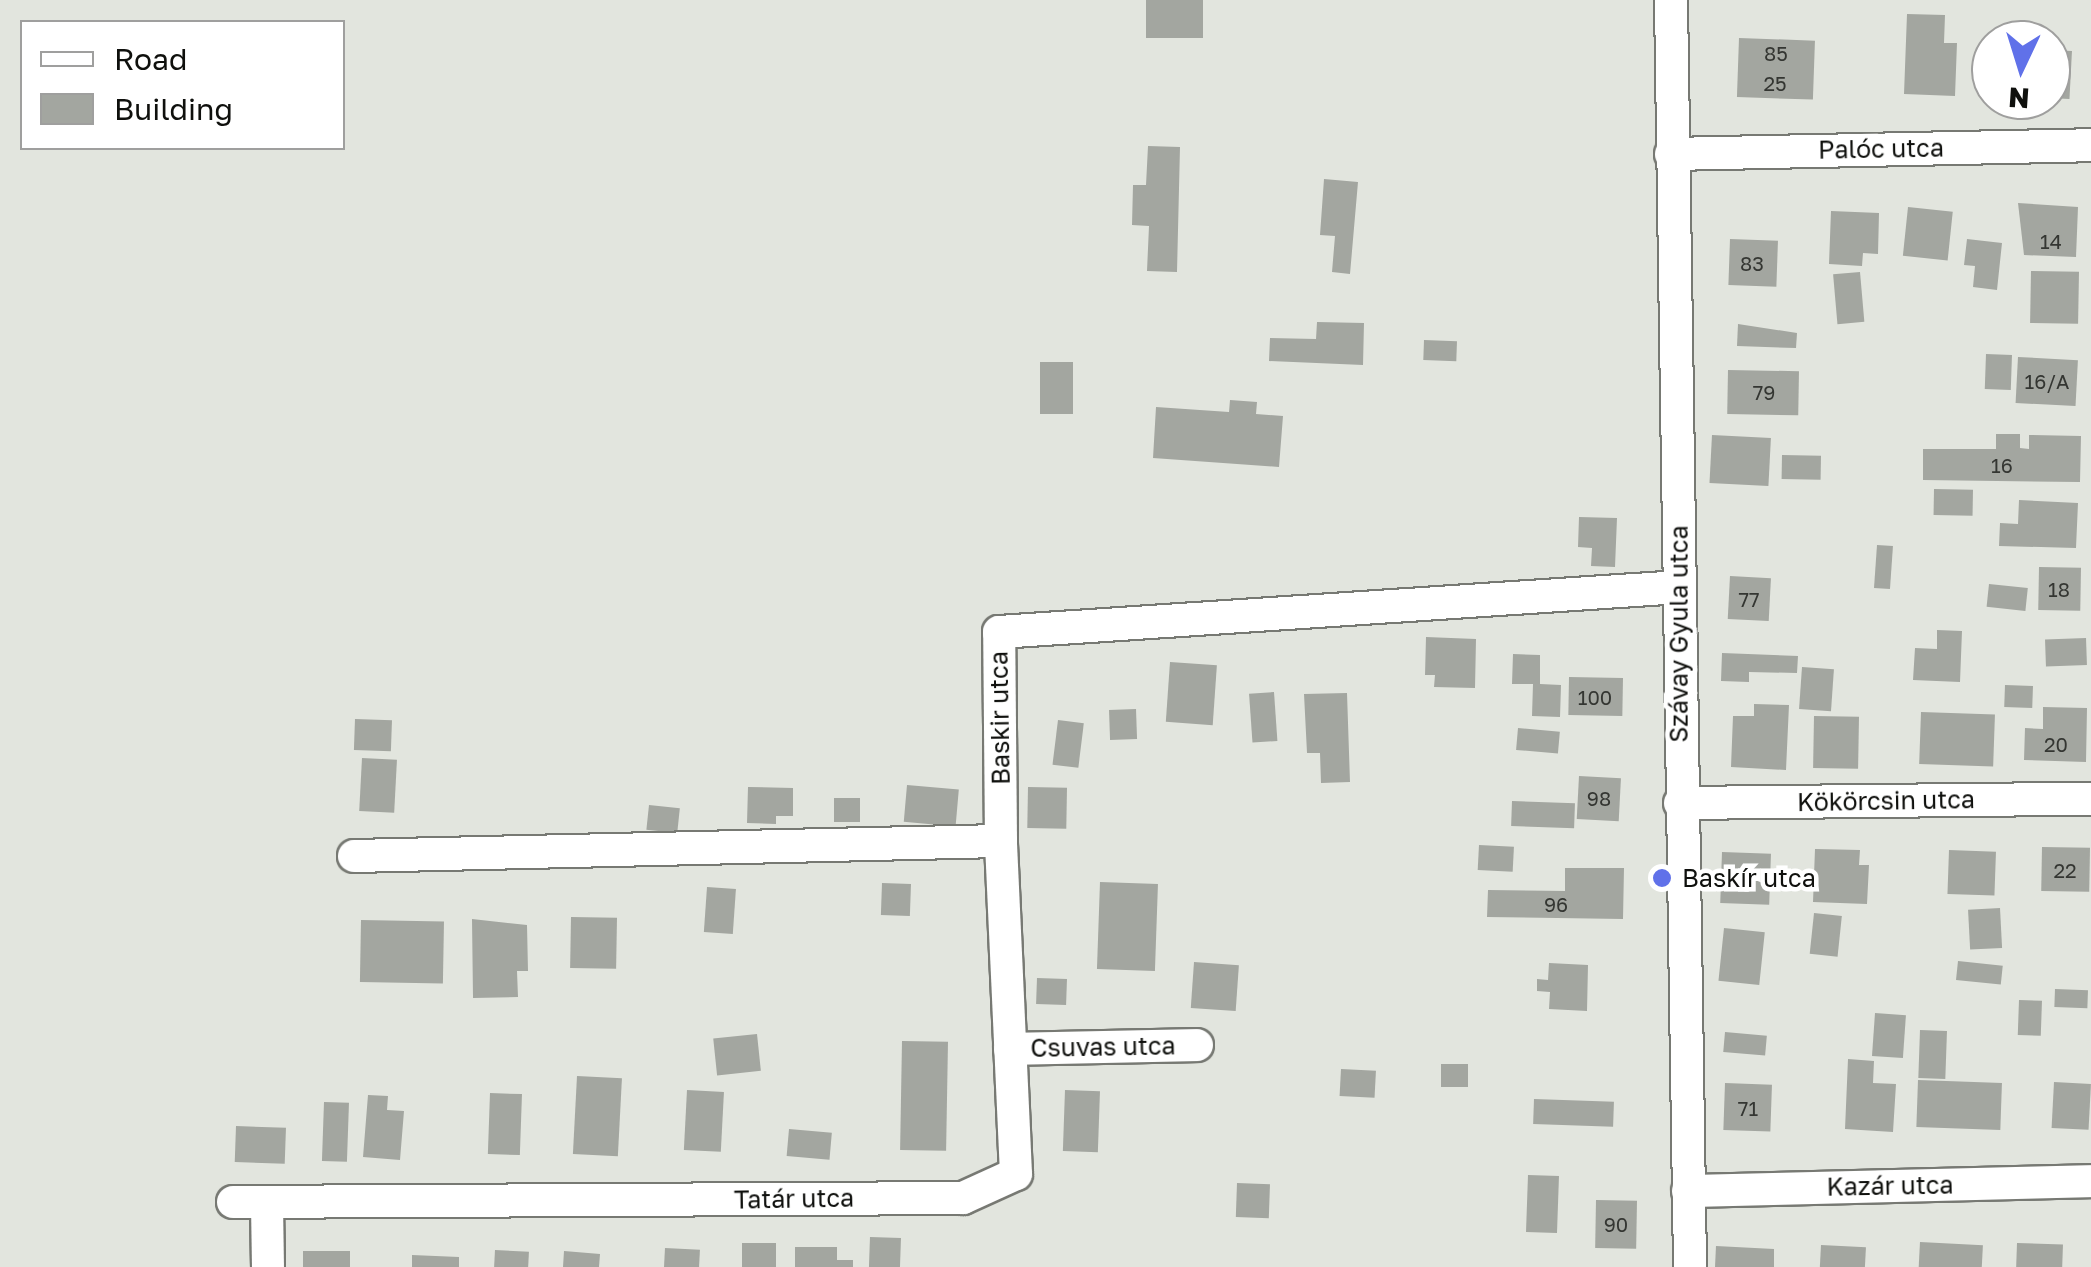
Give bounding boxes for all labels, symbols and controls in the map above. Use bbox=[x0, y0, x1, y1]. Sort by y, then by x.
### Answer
legend bbox=[20, 20, 345, 150]
north arrow bbox=[1971, 20, 2071, 120]
text: Road bbox=[114, 41, 188, 77]
house number: 85 bbox=[1764, 41, 1788, 65]
house number: 25 bbox=[1763, 71, 1787, 95]
text: N bbox=[2007, 81, 2031, 116]
text: Building bbox=[114, 91, 233, 127]
street label: Palóc utca bbox=[1818, 133, 1944, 165]
house number: 14 bbox=[2040, 229, 2062, 253]
house number: 83 bbox=[1740, 251, 1764, 275]
house number: 16/A bbox=[2025, 369, 2069, 393]
house number: 79 bbox=[1753, 380, 1775, 404]
house number: 16 bbox=[1991, 453, 2013, 477]
street label: Szávay Gyula utca bbox=[1664, 525, 1694, 743]
house number: 18 bbox=[2048, 577, 2070, 601]
house number: 77 bbox=[1738, 587, 1760, 611]
street label: Baskir utca bbox=[984, 651, 1016, 785]
house number: 100 bbox=[1578, 685, 1612, 709]
house number: 20 bbox=[2044, 732, 2068, 756]
street label: Kökörcsin utca bbox=[1797, 784, 1975, 818]
house number: 98 bbox=[1587, 786, 1611, 810]
house number: 22 bbox=[2053, 858, 2077, 882]
place label: Baskír utca bbox=[1682, 863, 1816, 893]
marker: Baskír utca bbox=[1651, 867, 1673, 889]
house number: 96 bbox=[1544, 892, 1568, 916]
street label: Csuvas utca bbox=[1030, 1031, 1176, 1063]
house number: 71 bbox=[1738, 1096, 1758, 1120]
street label: Kazár utca bbox=[1826, 1170, 1954, 1202]
street label: Tatár utca bbox=[734, 1183, 854, 1215]
house number: 90 bbox=[1604, 1212, 1628, 1236]

